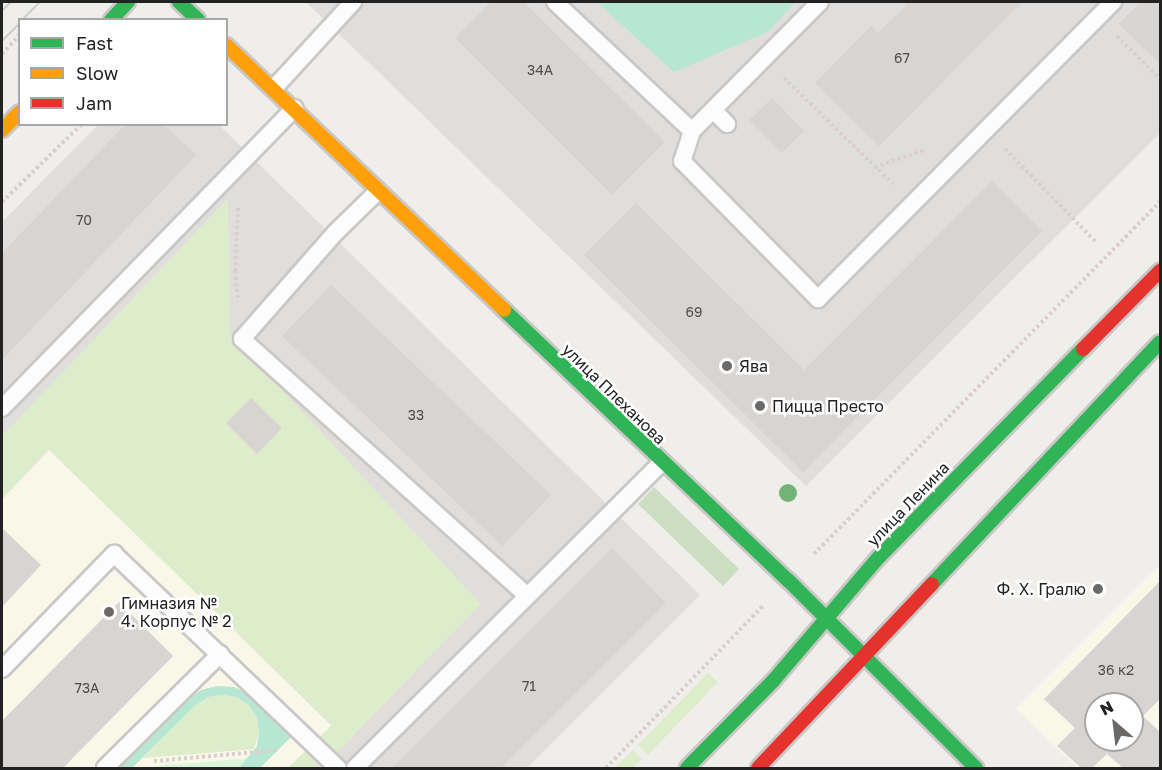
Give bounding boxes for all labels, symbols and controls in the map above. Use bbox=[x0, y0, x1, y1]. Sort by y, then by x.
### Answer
legend bbox=[18, 18, 228, 126]
text: Fast bbox=[76, 32, 113, 54]
house number: 67 bbox=[894, 50, 910, 66]
text: Slow bbox=[76, 62, 118, 84]
house number: 34А bbox=[527, 62, 553, 78]
text: Jam bbox=[76, 92, 112, 114]
house number: 70 bbox=[76, 212, 92, 228]
house number: 69 bbox=[686, 304, 702, 320]
street label: улица Плеханова bbox=[558, 340, 670, 448]
place label: Ява bbox=[739, 356, 768, 376]
marker: Ява bbox=[720, 359, 734, 373]
place label: Пицца Престо bbox=[772, 396, 884, 416]
marker: Пицца Престо bbox=[753, 399, 767, 413]
house number: 33 bbox=[408, 407, 424, 423]
street label: улица Ленина bbox=[863, 458, 953, 550]
place label: Ф. Х. Гралю bbox=[997, 579, 1086, 599]
marker: Ф. Х. Гралю bbox=[1091, 582, 1105, 596]
place label: Гимназия № 4. Корпус № 2 bbox=[121, 593, 232, 631]
marker: Гимназия № 4. Корпус № 2 bbox=[102, 605, 116, 619]
house number: 36 к2 bbox=[1098, 662, 1134, 678]
house number: 71 bbox=[522, 678, 536, 694]
house number: 73А bbox=[75, 680, 99, 696]
north arrow bbox=[1084, 692, 1144, 752]
text: N bbox=[1096, 696, 1117, 720]

